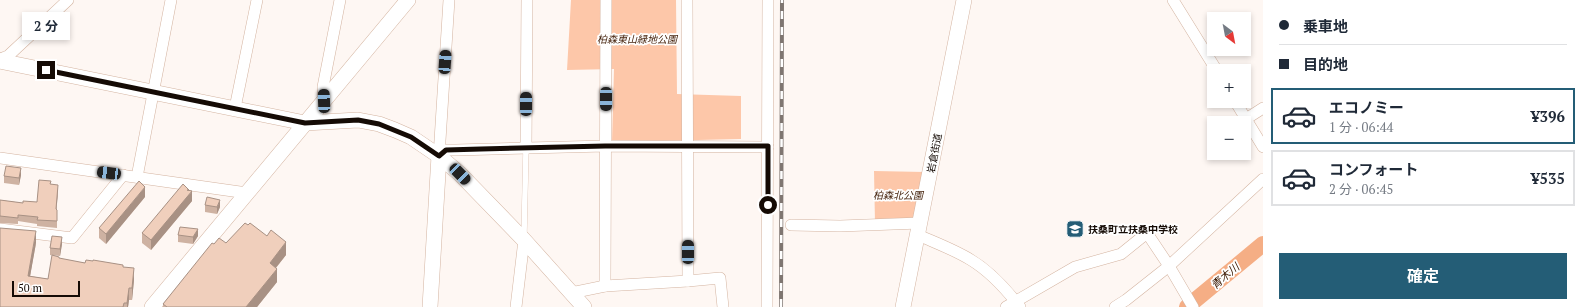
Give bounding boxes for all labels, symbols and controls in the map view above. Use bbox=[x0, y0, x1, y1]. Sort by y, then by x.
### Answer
callout: 2 分 bbox=[22, 12, 70, 40]
north arrow bbox=[1207, 12, 1251, 56]
map controls bbox=[1207, 12, 1251, 160]
text: 乗車地 bbox=[1303, 16, 1348, 36]
text: 2 分 bbox=[34, 17, 58, 35]
park label: 柏森東山緑地公園 bbox=[597, 33, 679, 46]
car bbox=[438, 50, 452, 74]
text: 目的地 bbox=[1303, 54, 1348, 74]
route end bbox=[37, 61, 55, 79]
button: + bbox=[1207, 64, 1251, 108]
car bbox=[600, 87, 612, 111]
car bbox=[318, 89, 330, 113]
car bbox=[520, 92, 532, 116]
text: エコノミー bbox=[1329, 97, 1404, 117]
icon: car bbox=[1281, 98, 1317, 134]
text: ¥396 bbox=[1531, 106, 1565, 126]
button: − bbox=[1207, 116, 1251, 160]
text: 1 分 · 06:44 bbox=[1329, 118, 1394, 136]
street label: 岩倉街道 bbox=[924, 132, 945, 174]
text: コンフォート bbox=[1329, 159, 1419, 179]
icon: car bbox=[1281, 160, 1317, 196]
car bbox=[447, 161, 473, 187]
car bbox=[96, 166, 122, 180]
text: ¥535 bbox=[1531, 168, 1565, 188]
text: 2 分 · 06:45 bbox=[1329, 180, 1394, 198]
park label: 柏森北公園 bbox=[873, 189, 925, 202]
route start bbox=[759, 196, 777, 214]
school or university icon: 扶桑町立扶桑中学校 bbox=[1065, 219, 1085, 239]
place label: 扶桑町立扶桑中学校 bbox=[1088, 223, 1178, 236]
car bbox=[682, 240, 694, 264]
button: 確定 bbox=[1279, 253, 1567, 299]
water label: 青木川 bbox=[1208, 259, 1243, 292]
scale bar bbox=[12, 279, 80, 298]
text: 50 m bbox=[18, 281, 42, 295]

